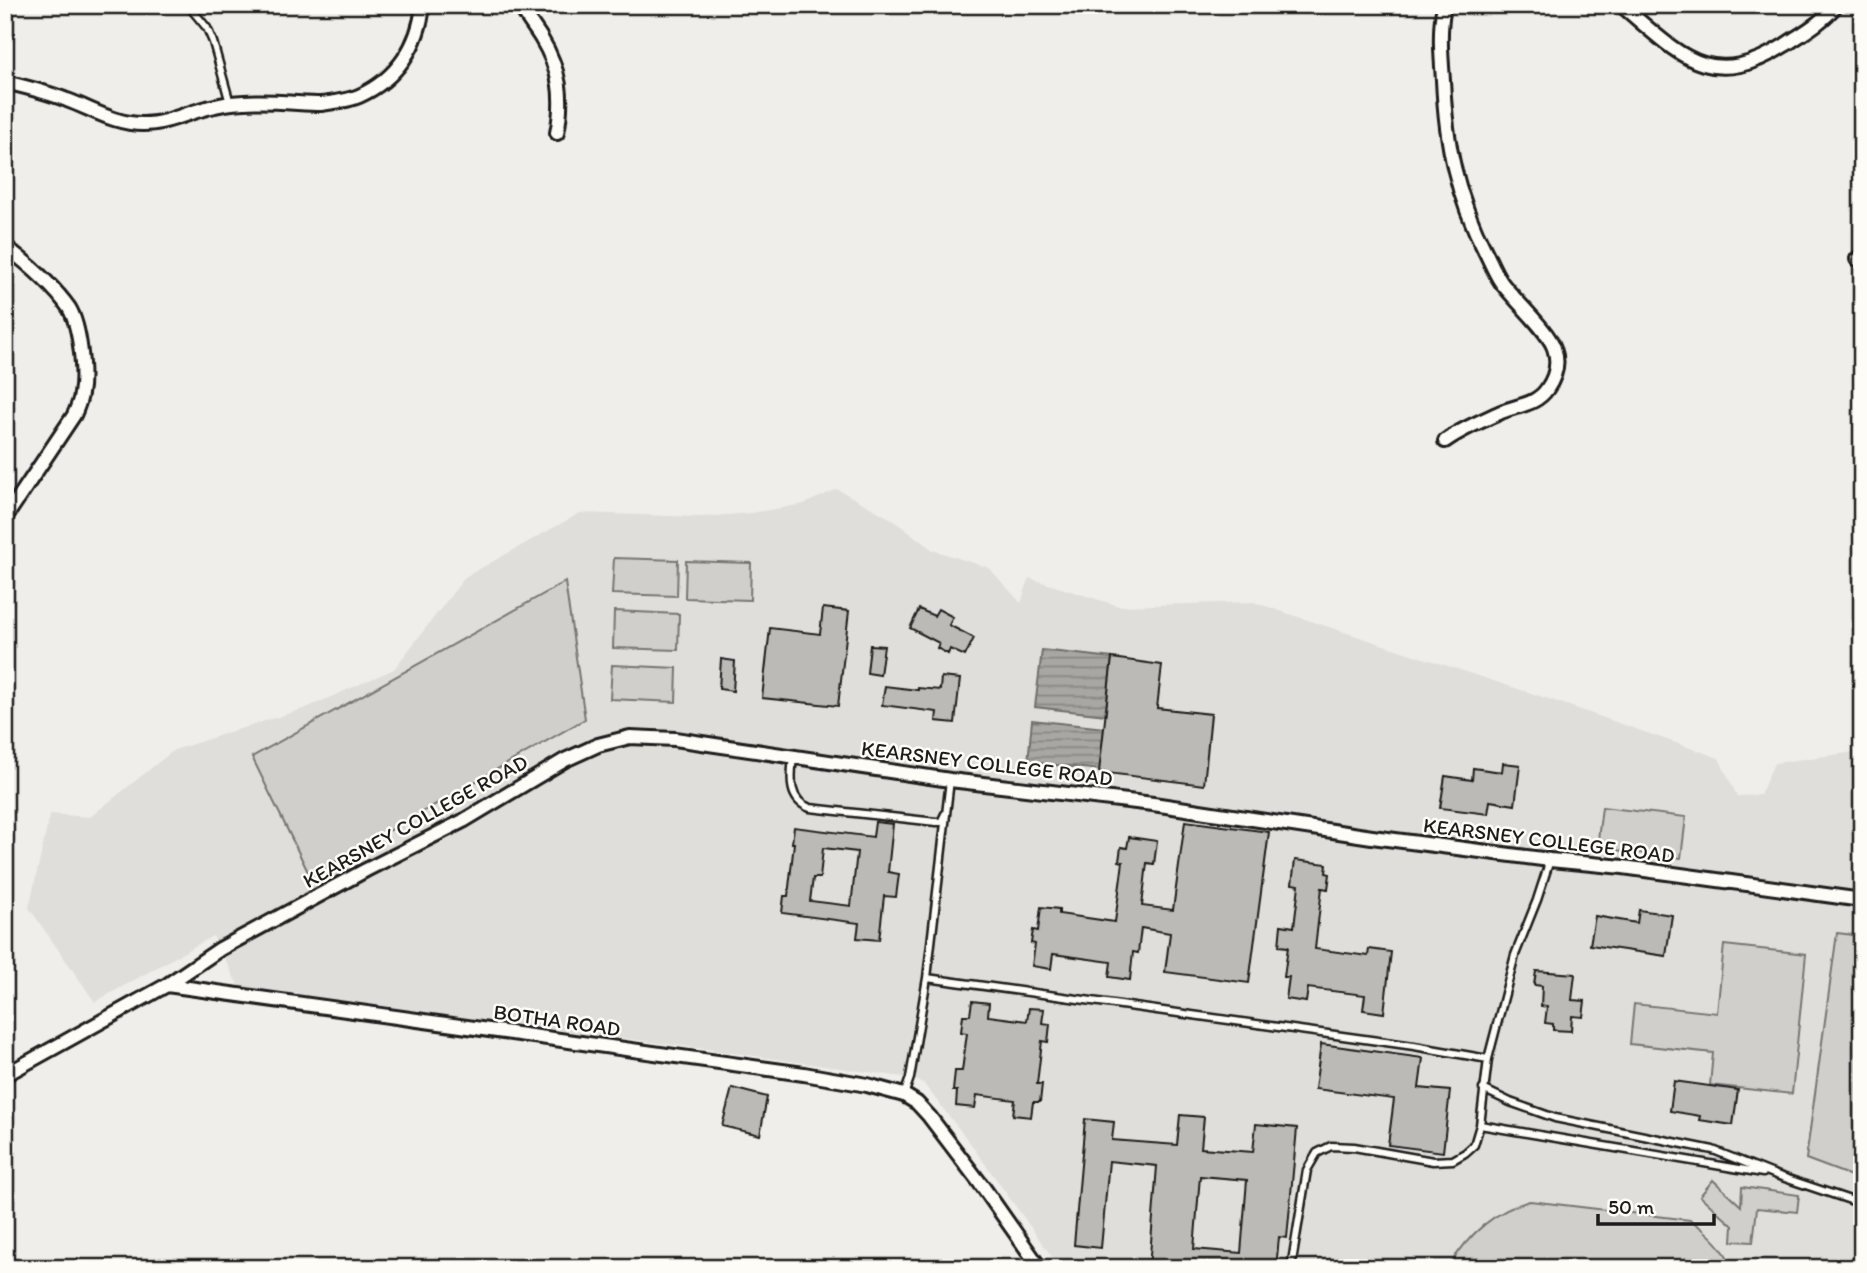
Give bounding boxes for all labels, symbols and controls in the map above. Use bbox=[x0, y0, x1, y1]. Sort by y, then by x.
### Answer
street label: KEARSNEY COLLEGE ROAD bbox=[860, 735, 1114, 791]
street label: KEARSNEY COLLEGE ROAD bbox=[298, 749, 532, 893]
street label: KEARSNEY COLLEGE ROAD bbox=[1422, 812, 1676, 868]
street label: BOTHA ROAD bbox=[492, 999, 622, 1041]
scale bar bbox=[1598, 1182, 1713, 1226]
text: 50 m bbox=[1608, 1194, 1655, 1219]

